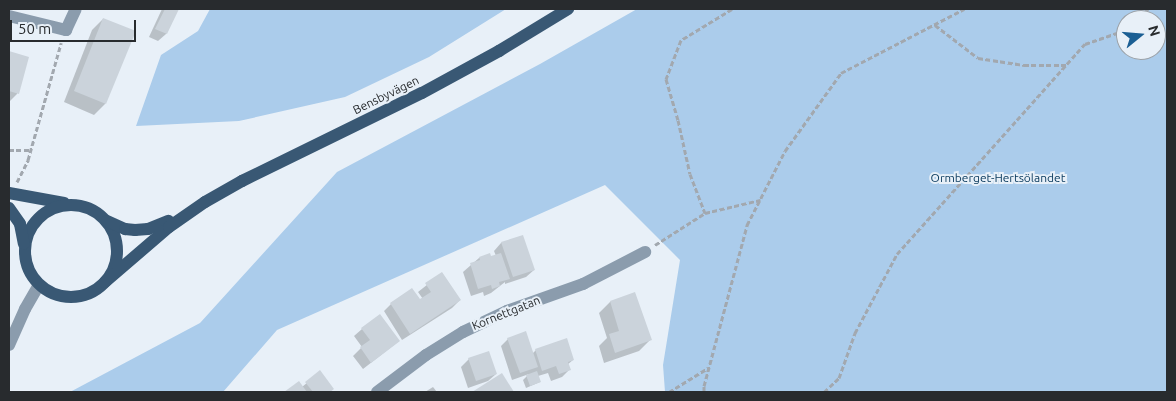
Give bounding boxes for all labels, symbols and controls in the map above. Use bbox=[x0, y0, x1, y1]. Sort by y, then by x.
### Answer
scale bar bbox=[12, 10, 139, 42]
north arrow bbox=[1116, 10, 1166, 60]
text: 50 m bbox=[18, 20, 51, 37]
text: N bbox=[1145, 24, 1164, 38]
street label: Bensbyvägen bbox=[351, 73, 421, 117]
park label: Ormberget-Hertsölandet bbox=[931, 171, 1065, 185]
street label: Kornettgatan bbox=[470, 293, 542, 333]

